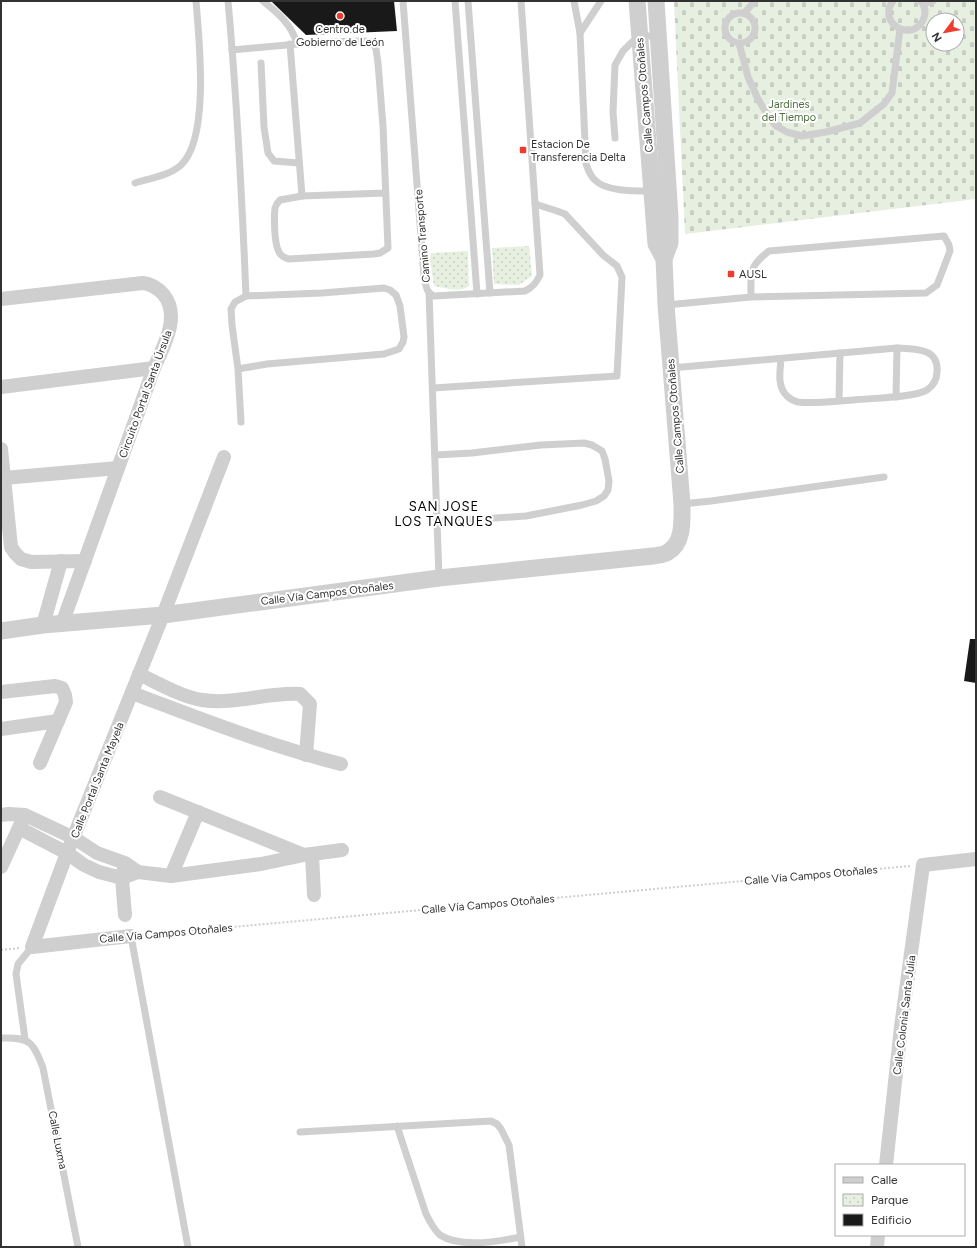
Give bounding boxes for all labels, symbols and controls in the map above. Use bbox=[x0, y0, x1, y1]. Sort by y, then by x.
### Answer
marker: Centro de Gobierno de León bbox=[335, 11, 345, 21]
north arrow bbox=[925, 12, 965, 52]
place label: Centro de Gobierno de León bbox=[296, 23, 384, 49]
text: N bbox=[929, 30, 945, 44]
street label: Calle Campos Otoñales bbox=[633, 37, 656, 153]
park label: Jardines del Tiempo bbox=[762, 98, 816, 124]
place label: Estacion De Transferencia Delta bbox=[531, 138, 626, 164]
marker: Estacion De Transferencia Delta bbox=[518, 145, 528, 155]
street label: Camino Transporte bbox=[412, 189, 433, 283]
place label: AUSL bbox=[739, 268, 767, 281]
marker: AUSL bbox=[726, 269, 736, 279]
street label: Circuito Portal Santa Úrsula bbox=[115, 328, 175, 460]
street label: Calle Campos Otoñales bbox=[664, 358, 687, 474]
district label: SAN JOSE LOS TANQUES bbox=[395, 499, 493, 529]
street label: Calle Vía Campos Otoñales bbox=[260, 579, 394, 608]
street label: Calle Portal Santa Mayela bbox=[68, 720, 127, 840]
street label: Calle Vía Campos Otoñales bbox=[744, 863, 878, 888]
street label: Calle Vía Campos Otoñales bbox=[421, 892, 555, 917]
street label: Calle Vía Campos Otoñales bbox=[99, 921, 233, 946]
street label: Calle Colonia Santa Julia bbox=[891, 954, 918, 1076]
street label: Calle Luxma bbox=[45, 1110, 70, 1170]
legend bbox=[835, 1164, 965, 1236]
text: Calle bbox=[871, 1173, 898, 1187]
text: Parque bbox=[871, 1193, 909, 1207]
text: Edificio bbox=[871, 1213, 911, 1227]

